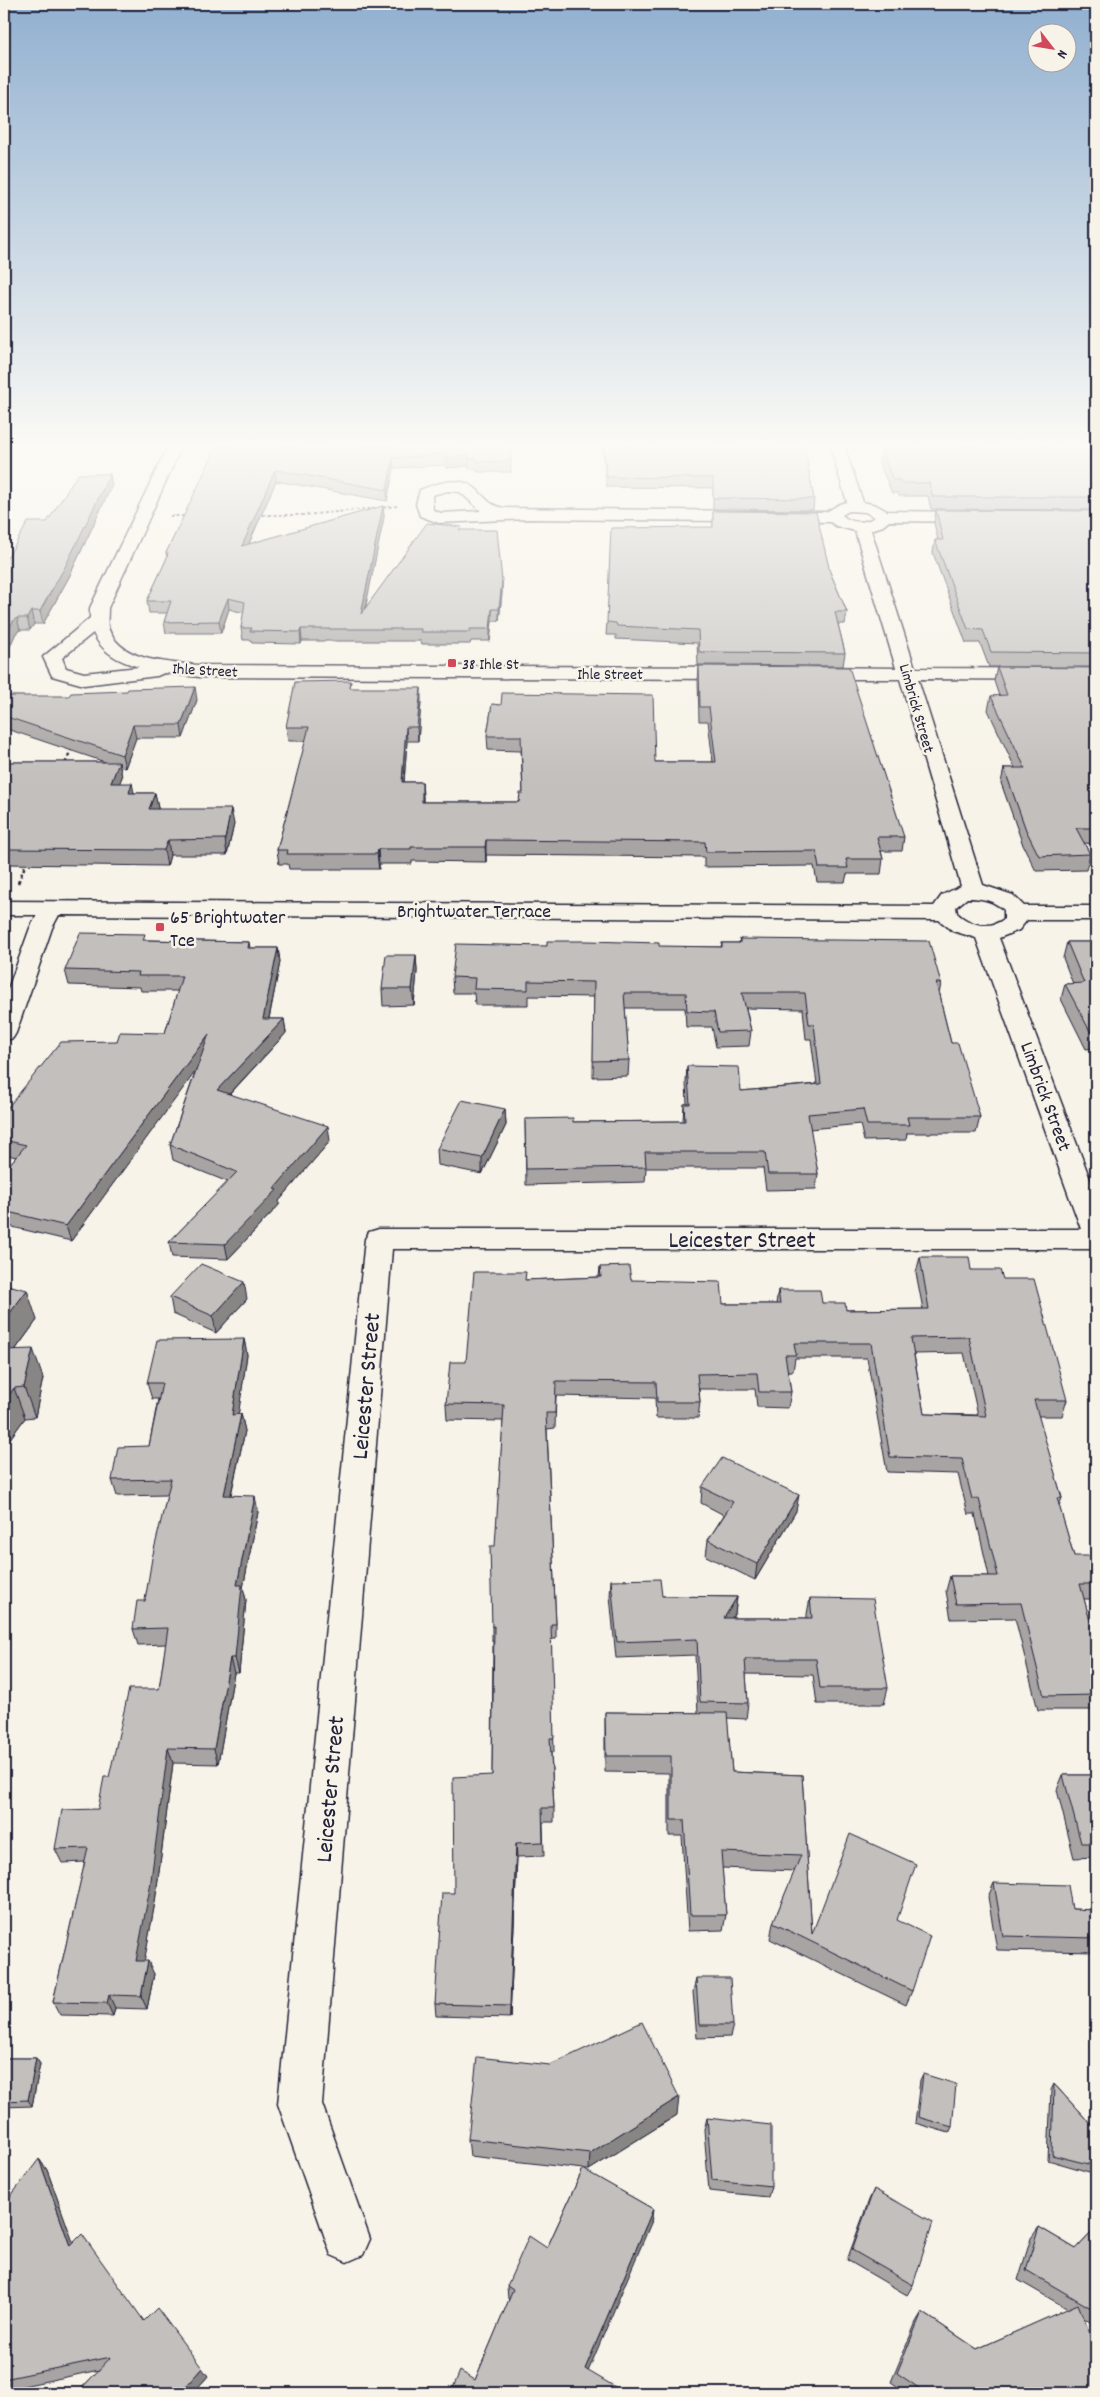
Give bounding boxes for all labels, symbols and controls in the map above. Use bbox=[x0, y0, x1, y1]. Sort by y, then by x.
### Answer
north arrow bbox=[1028, 22, 1078, 72]
text: N bbox=[1051, 46, 1072, 62]
place label: 38 Ihle St bbox=[462, 654, 519, 677]
marker: 38 Ihle St bbox=[446, 657, 458, 669]
street label: Ihle Street bbox=[171, 658, 238, 685]
street label: Limbrick Street bbox=[892, 661, 939, 756]
street label: Ihle Street bbox=[577, 664, 643, 687]
street label: Brightwater Terrace bbox=[397, 899, 551, 927]
place label: 65 Brightwater Tce bbox=[170, 905, 286, 956]
marker: 65 Brightwater Tce bbox=[154, 921, 166, 933]
street label: Limbrick Street bbox=[1011, 1038, 1077, 1156]
street label: Leicester Street bbox=[668, 1225, 816, 1259]
street label: Leicester Street bbox=[345, 1311, 391, 1461]
street label: Leicester Street bbox=[309, 1714, 355, 1864]

